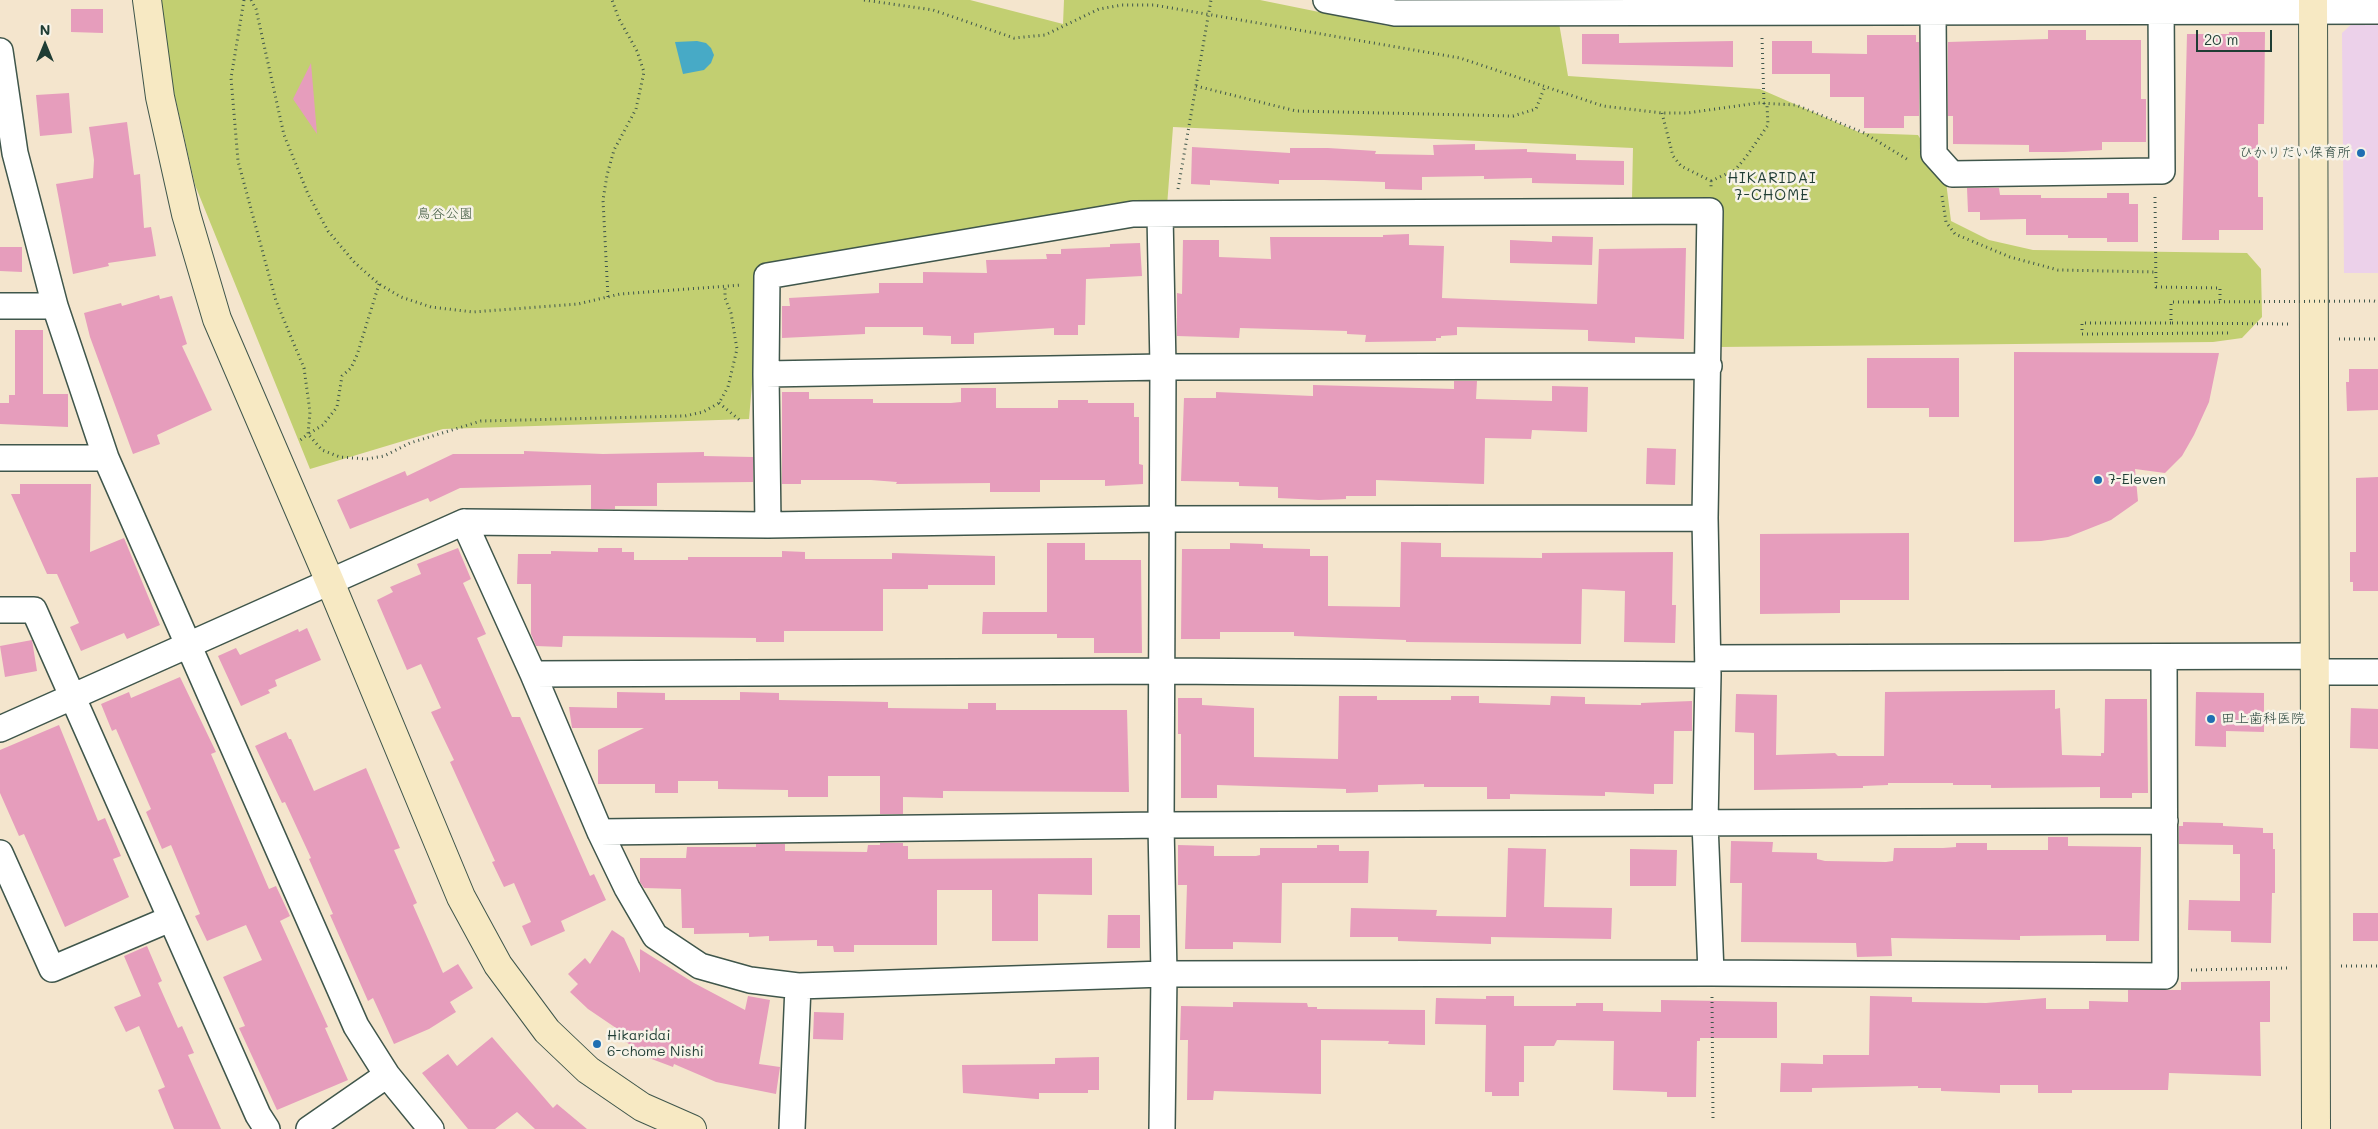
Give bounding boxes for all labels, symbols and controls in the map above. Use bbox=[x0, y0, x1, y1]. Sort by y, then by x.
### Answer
north arrow bbox=[20, 20, 70, 70]
text: N bbox=[40, 20, 50, 39]
scale bar bbox=[2198, 20, 2274, 52]
text: 20 m bbox=[2204, 29, 2238, 49]
place label: ひかりだい保育所 bbox=[2239, 145, 2351, 161]
marker: ひかりだい保育所 bbox=[2355, 147, 2367, 159]
district label: HIKARIDAI 7-CHOME bbox=[1726, 169, 1818, 204]
park label: 鳥谷公園 bbox=[417, 206, 473, 222]
place label: 7-Eleven bbox=[2108, 472, 2166, 488]
marker: 7-Eleven bbox=[2092, 474, 2104, 486]
place label: 田上歯科医院 bbox=[2221, 711, 2305, 727]
marker: 田上歯科医院 bbox=[2205, 713, 2217, 725]
place label: Hikaridai 6-chome Nishi bbox=[607, 1028, 704, 1060]
marker: Hikaridai 6-chome Nishi bbox=[591, 1038, 603, 1050]

